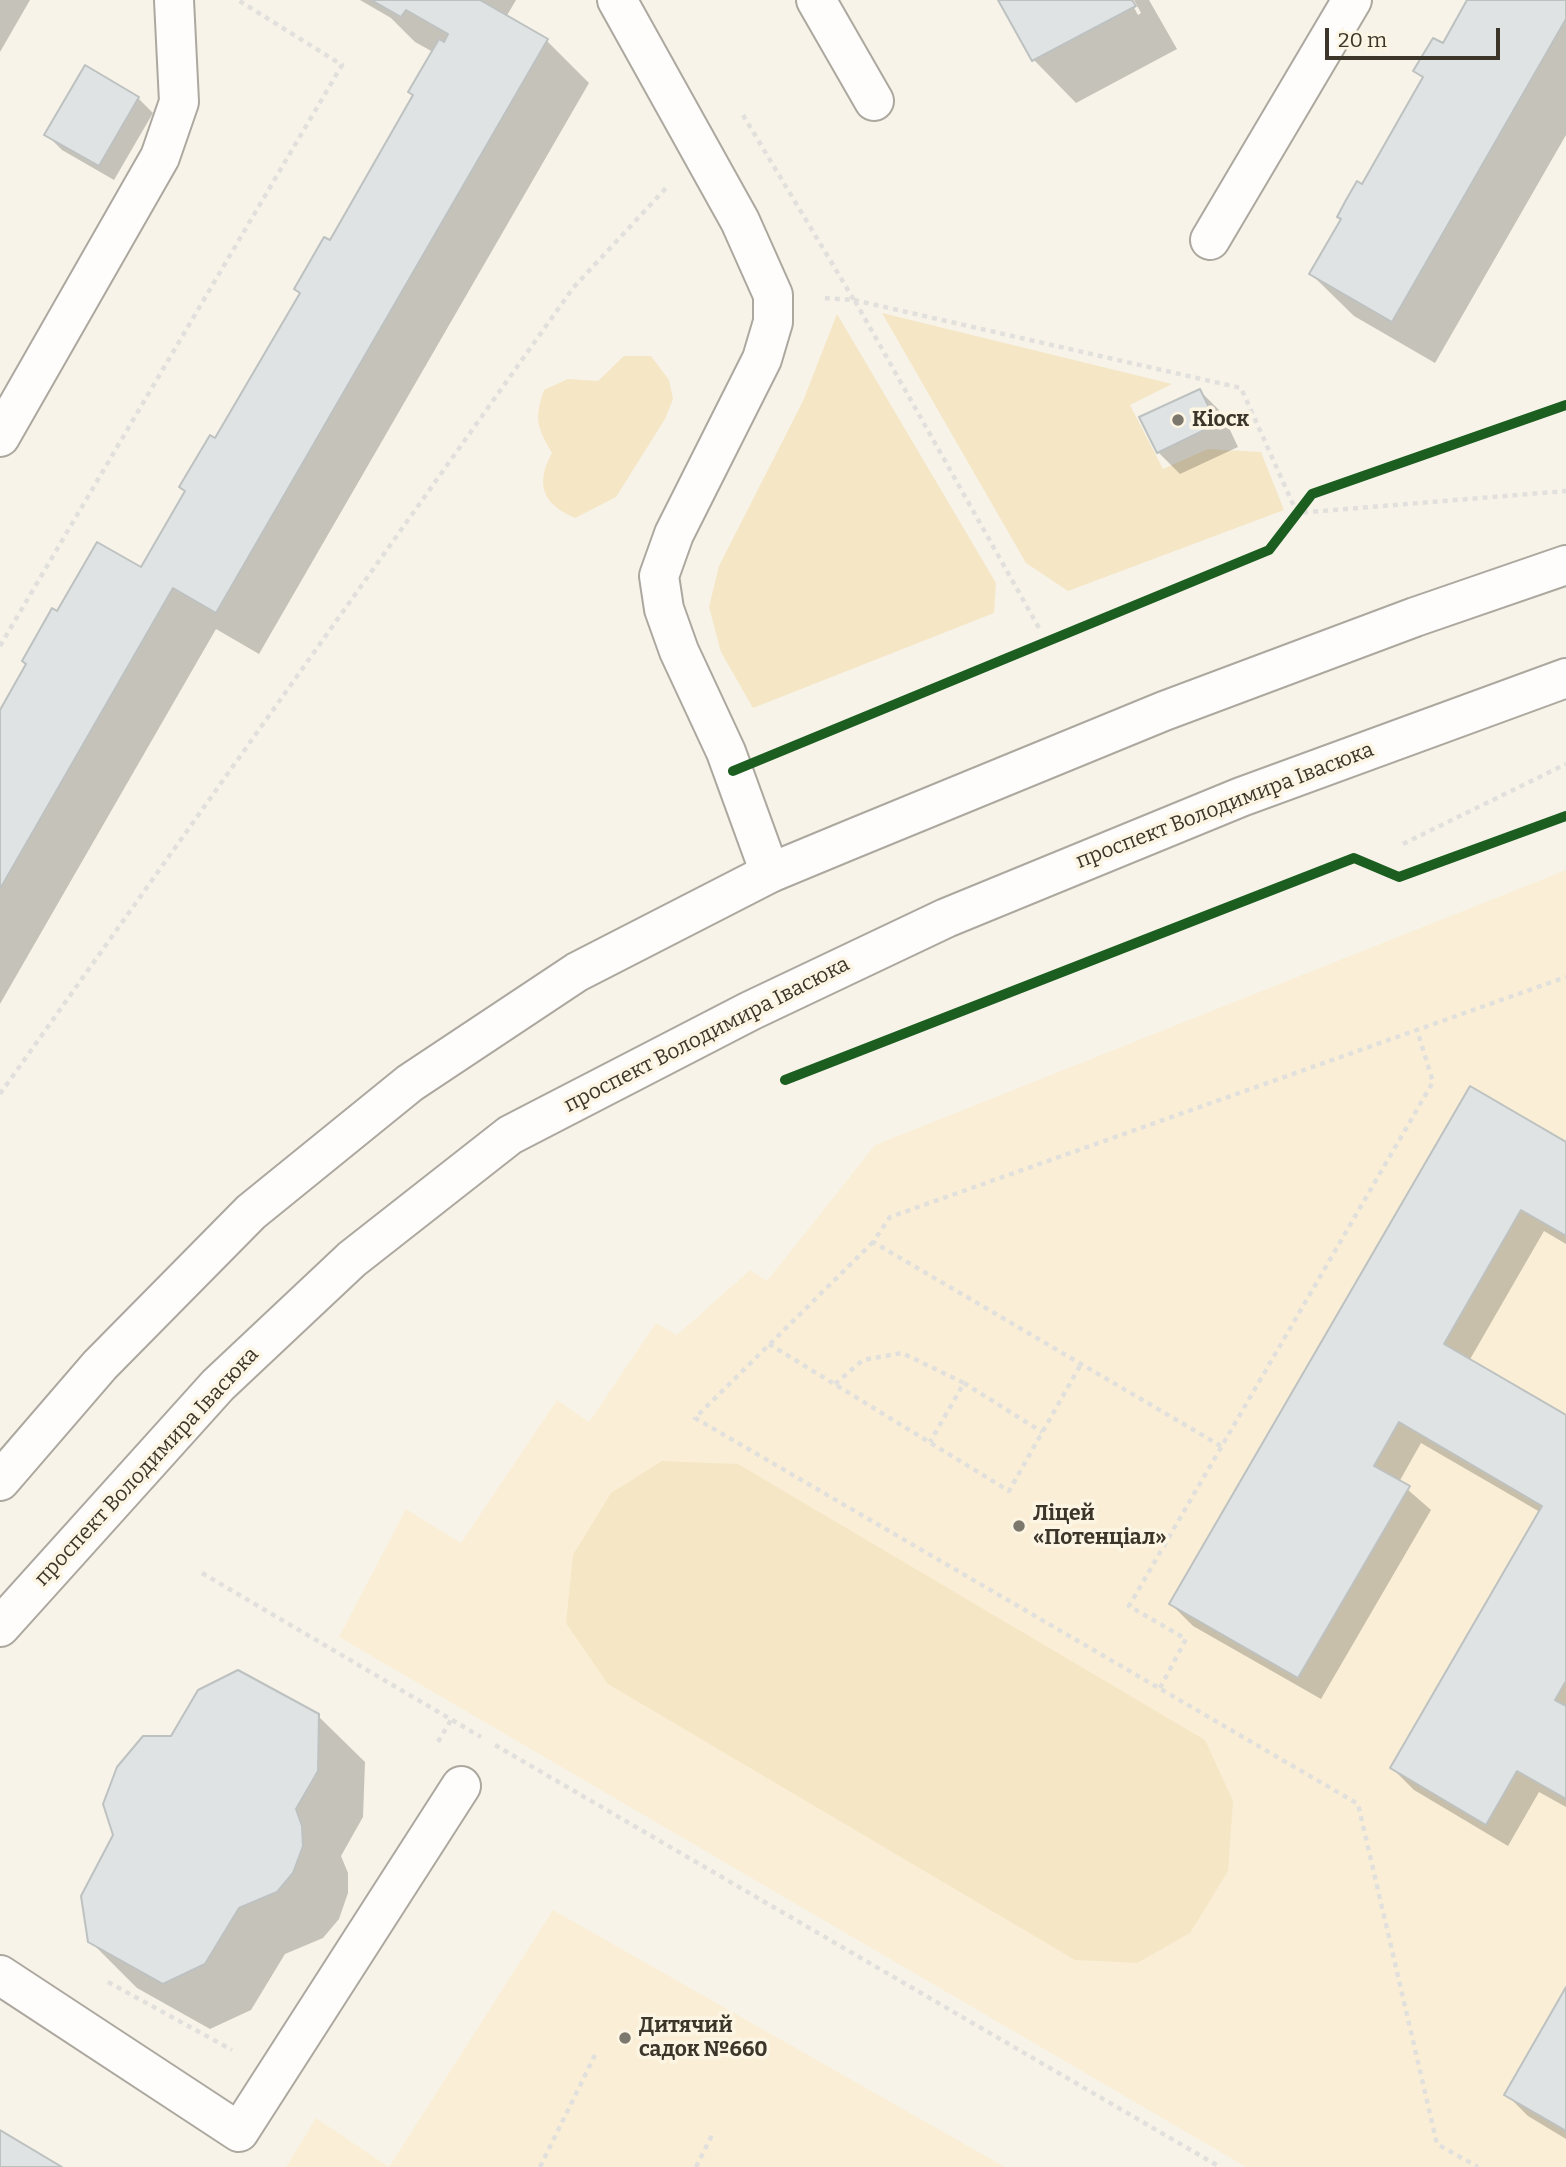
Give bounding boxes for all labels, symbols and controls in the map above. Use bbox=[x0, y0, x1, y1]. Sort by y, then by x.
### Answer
scale bar bbox=[1328, 14, 1503, 58]
text: 20 m bbox=[1338, 27, 1387, 53]
place label: Кіоск bbox=[1192, 407, 1249, 433]
marker: Кіоск bbox=[1170, 412, 1186, 428]
street label: проспект Володимира Івасюка bbox=[1073, 737, 1377, 875]
street label: проспект Володимира Івасюка bbox=[560, 952, 854, 1118]
street label: проспект Володимира Івасюка bbox=[30, 1342, 264, 1592]
place label: Ліцей «Потенціал» bbox=[1033, 1501, 1167, 1551]
marker: Ліцей «Потенціал» bbox=[1011, 1518, 1027, 1534]
place label: Дитячий садок №660 bbox=[639, 2013, 768, 2063]
marker: Дитячий садок №660 bbox=[617, 2030, 633, 2046]

